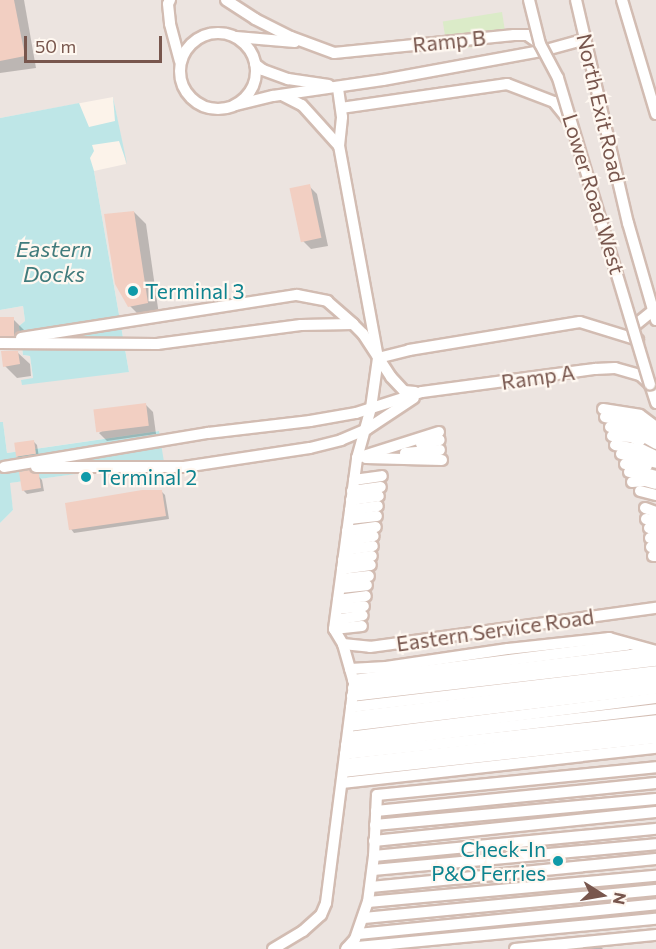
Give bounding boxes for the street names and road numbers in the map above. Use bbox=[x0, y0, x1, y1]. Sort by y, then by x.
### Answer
street label: Ramp B bbox=[411, 25, 487, 57]
street label: North Exit Road bbox=[572, 31, 630, 185]
street label: Lower Road West bbox=[558, 111, 630, 277]
street label: Ramp A bbox=[499, 359, 577, 395]
street label: Eastern Service Road bbox=[395, 604, 595, 656]

